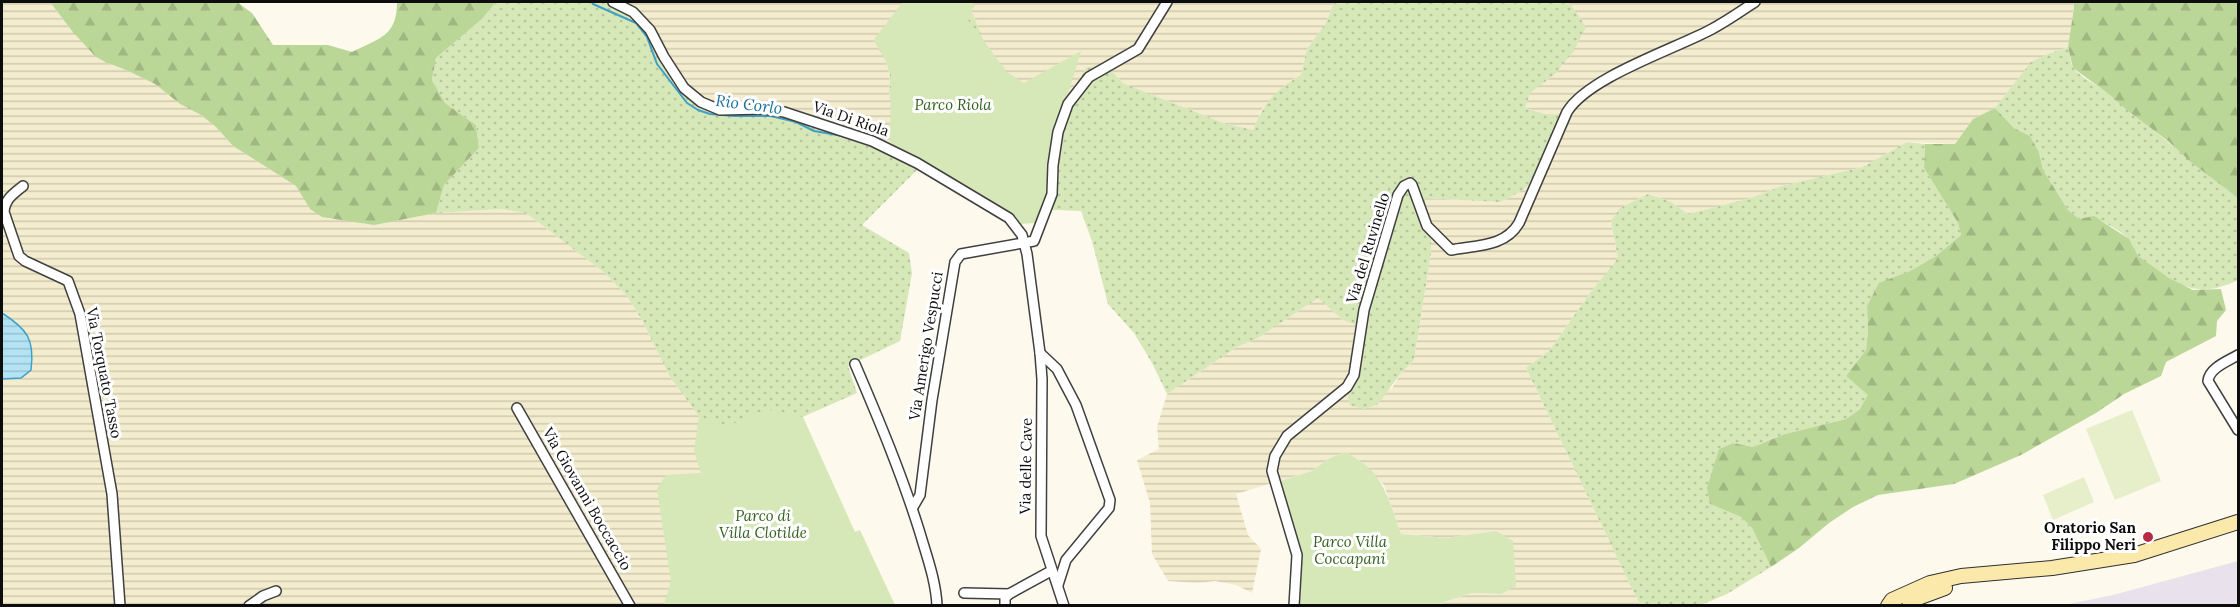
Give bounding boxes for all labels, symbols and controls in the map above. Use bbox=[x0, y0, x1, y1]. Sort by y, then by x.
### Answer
water label: Rio Corlo bbox=[714, 90, 784, 118]
park label: Parco Riola bbox=[915, 95, 992, 114]
street label: Via Di Riola bbox=[810, 96, 892, 140]
street label: Via del Ruvinello bbox=[1341, 190, 1393, 307]
street label: Via Amerigo Vespucci bbox=[904, 270, 947, 423]
street label: Via Torquato Tasso bbox=[82, 305, 127, 440]
street label: Via delle Cave bbox=[1015, 418, 1036, 515]
street label: Via Giovanni Boccaccio bbox=[538, 423, 636, 574]
park label: Parco di Villa Clotilde bbox=[719, 506, 807, 542]
place label: Oratorio San Filippo Neri bbox=[2044, 518, 2136, 554]
marker: Oratorio San Filippo Neri bbox=[2141, 530, 2155, 544]
park label: Parco Villa Coccapani bbox=[1313, 532, 1388, 568]

